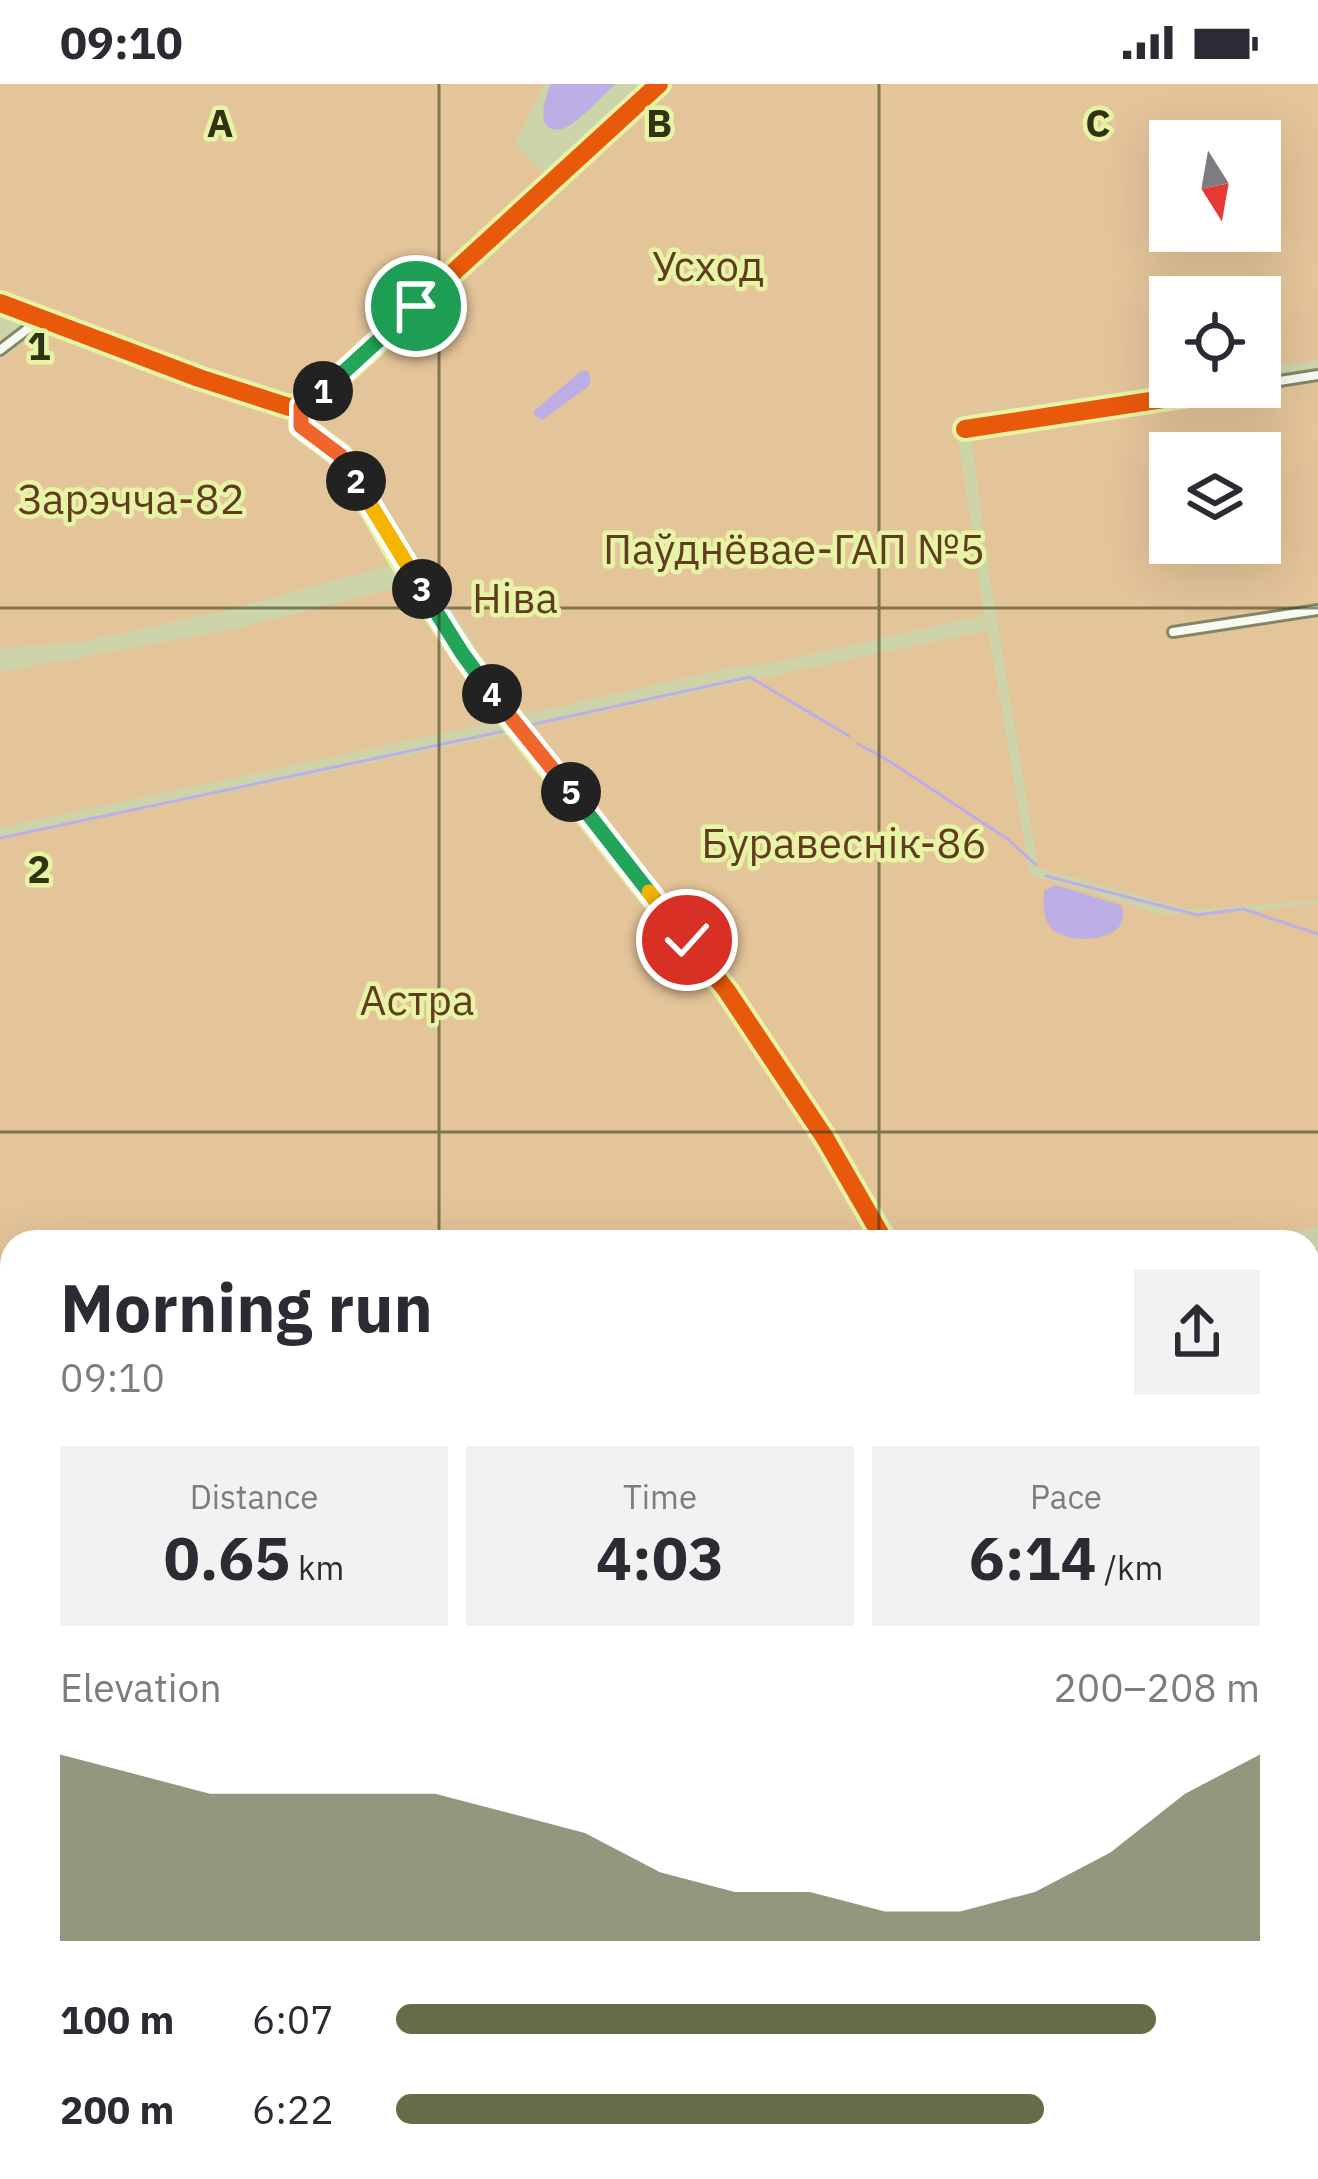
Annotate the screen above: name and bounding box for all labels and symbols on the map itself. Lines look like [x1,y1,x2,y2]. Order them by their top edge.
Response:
text: A [207,97,233,148]
text: B [646,97,672,148]
text: C [1085,97,1111,148]
north arrow [1149,120,1281,252]
park label: Усход [652,238,764,293]
pin [365,255,467,357]
text: 1 [27,320,51,371]
pin: 1 [293,361,353,421]
pin: 2 [326,451,386,511]
park label: Зарэчча-82 [17,471,245,526]
park label: Паўднёвае-ГАП №5 [603,521,985,576]
pin: 3 [392,559,452,619]
park label: Ніва [472,570,558,625]
pin: 4 [462,664,522,724]
pin: 5 [541,762,601,822]
park label: Буравеснік-86 [701,815,987,870]
text: 2 [27,843,51,894]
pin [636,889,738,991]
park label: Астра [360,972,474,1027]

